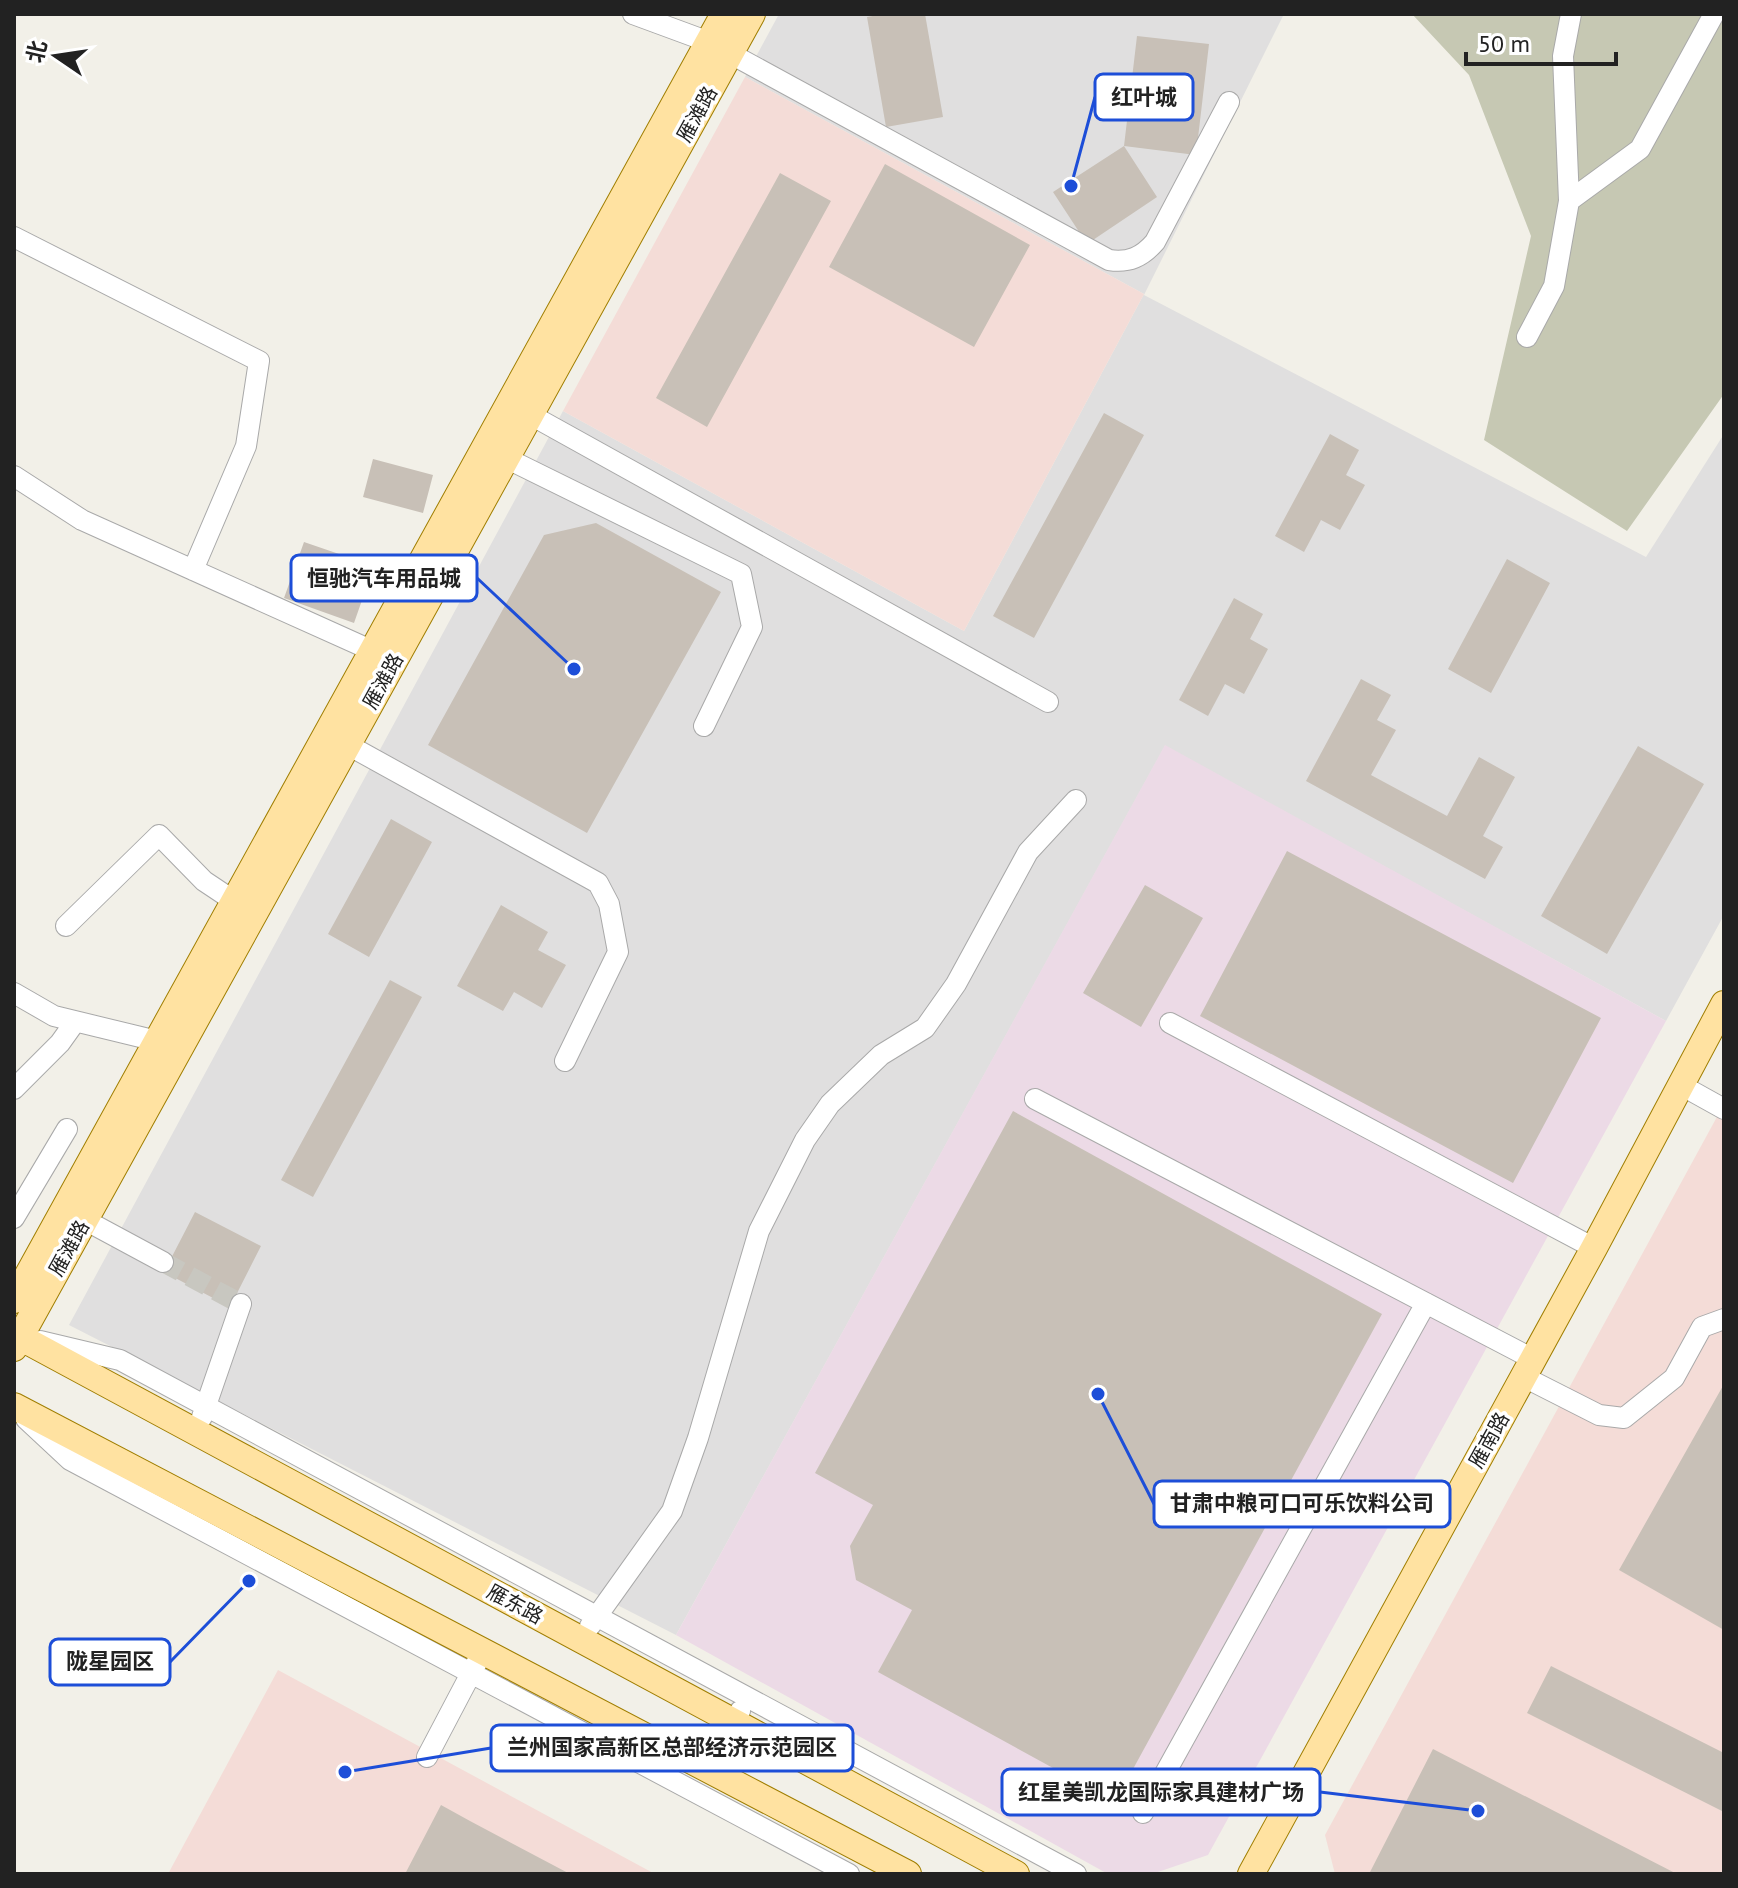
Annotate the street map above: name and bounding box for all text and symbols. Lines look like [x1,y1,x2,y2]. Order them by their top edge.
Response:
north arrow [16,16,96,96]
scale bar [1466,16,1616,66]
text: 50 m [1478,28,1530,59]
text: 北 [20,38,53,65]
callout: 红叶城 [1095,74,1193,120]
street label: 雁滩路 [671,81,723,147]
text: 红叶城 [1111,83,1177,111]
callout: 恒驰汽车用品城 [291,555,477,601]
text: 恒驰汽车用品城 [307,564,461,592]
street label: 雁滩路 [357,648,409,714]
street label: 雁滩路 [43,1215,95,1281]
street label: 雁南路 [1463,1407,1515,1473]
callout: 甘肃中粮可口可乐饮料公司 [1154,1481,1450,1527]
text: 甘肃中粮可口可乐饮料公司 [1170,1489,1434,1517]
street label: 雁东路 [482,1578,548,1630]
callout: 陇星园区 [50,1639,170,1685]
text: 陇星园区 [66,1647,154,1675]
callout: 兰州国家高新区总部经济示范园区 [491,1725,853,1771]
text: 兰州国家高新区总部经济示范园区 [507,1733,837,1761]
callout: 红星美凯龙国际家具建材广场 [1002,1769,1320,1815]
text: 红星美凯龙国际家具建材广场 [1018,1778,1304,1806]

